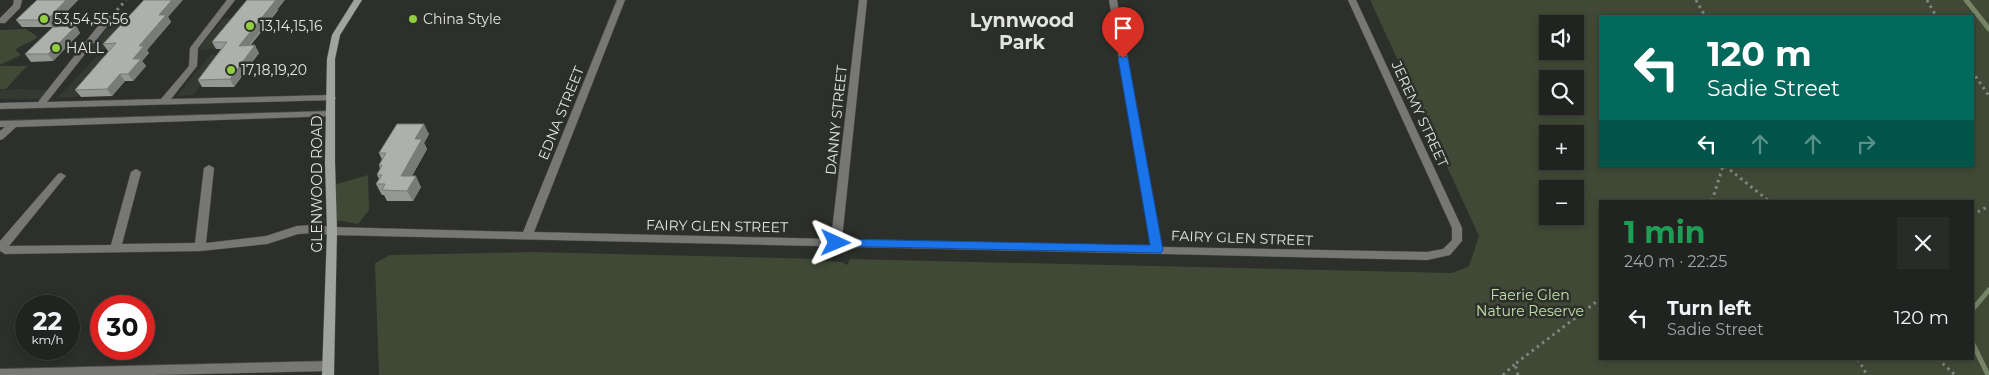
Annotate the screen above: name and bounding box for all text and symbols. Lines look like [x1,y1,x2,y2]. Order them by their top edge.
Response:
pin [1102,7,1144,58]
district label: Lynnwood Park [970,9,1074,54]
place label: 53,54,55,56 [54,10,129,28]
place label: China Style [423,10,501,28]
marker: 53,54,55,56 [38,13,50,25]
marker: China Style [407,13,419,25]
icon: arrive [1109,14,1137,42]
map controls [1539,15,1584,225]
button: sound [1539,15,1584,60]
place label: 13,14,15,16 [260,17,323,35]
marker: 13,14,15,16 [244,20,256,32]
text: 120 m [1707,32,1812,75]
icon: left [1624,35,1689,100]
place label: HALL [66,39,105,57]
marker: HALL [50,42,62,54]
street label: JEREMY STREET [1387,57,1452,170]
place label: 17,18,19,20 [241,61,307,79]
marker: 17,18,19,20 [225,64,237,76]
street label: EDNA STREET [534,64,588,162]
street label: DANNY STREET [821,64,851,176]
button: search [1539,70,1584,115]
text: Sadie Street [1707,75,1840,102]
street label: GLENWOOD ROAD [308,116,326,252]
button: + [1539,125,1584,170]
icon: left [1693,130,1721,158]
icon: ahead [1746,130,1774,158]
icon: ahead [1799,130,1827,158]
icon: right [1852,130,1880,158]
button: − [1539,180,1584,225]
text: 1 min [1624,214,1705,251]
street label: FAIRY GLEN STREET [646,216,788,236]
position arrow [809,216,861,268]
button: close [1897,217,1949,269]
street label: FAIRY GLEN STREET [1171,227,1313,249]
text: 240 m · 22:25 [1624,252,1727,271]
park label: Faerie Glen Nature Reserve [1476,286,1584,320]
speed limit sign: 30 [90,295,155,360]
text: Turn left [1667,297,1752,320]
icon: left [1624,304,1652,332]
text: 22 [33,306,62,336]
text: 120 m [1894,306,1949,329]
text: Sadie Street [1667,320,1764,339]
text: km/h [31,332,64,347]

